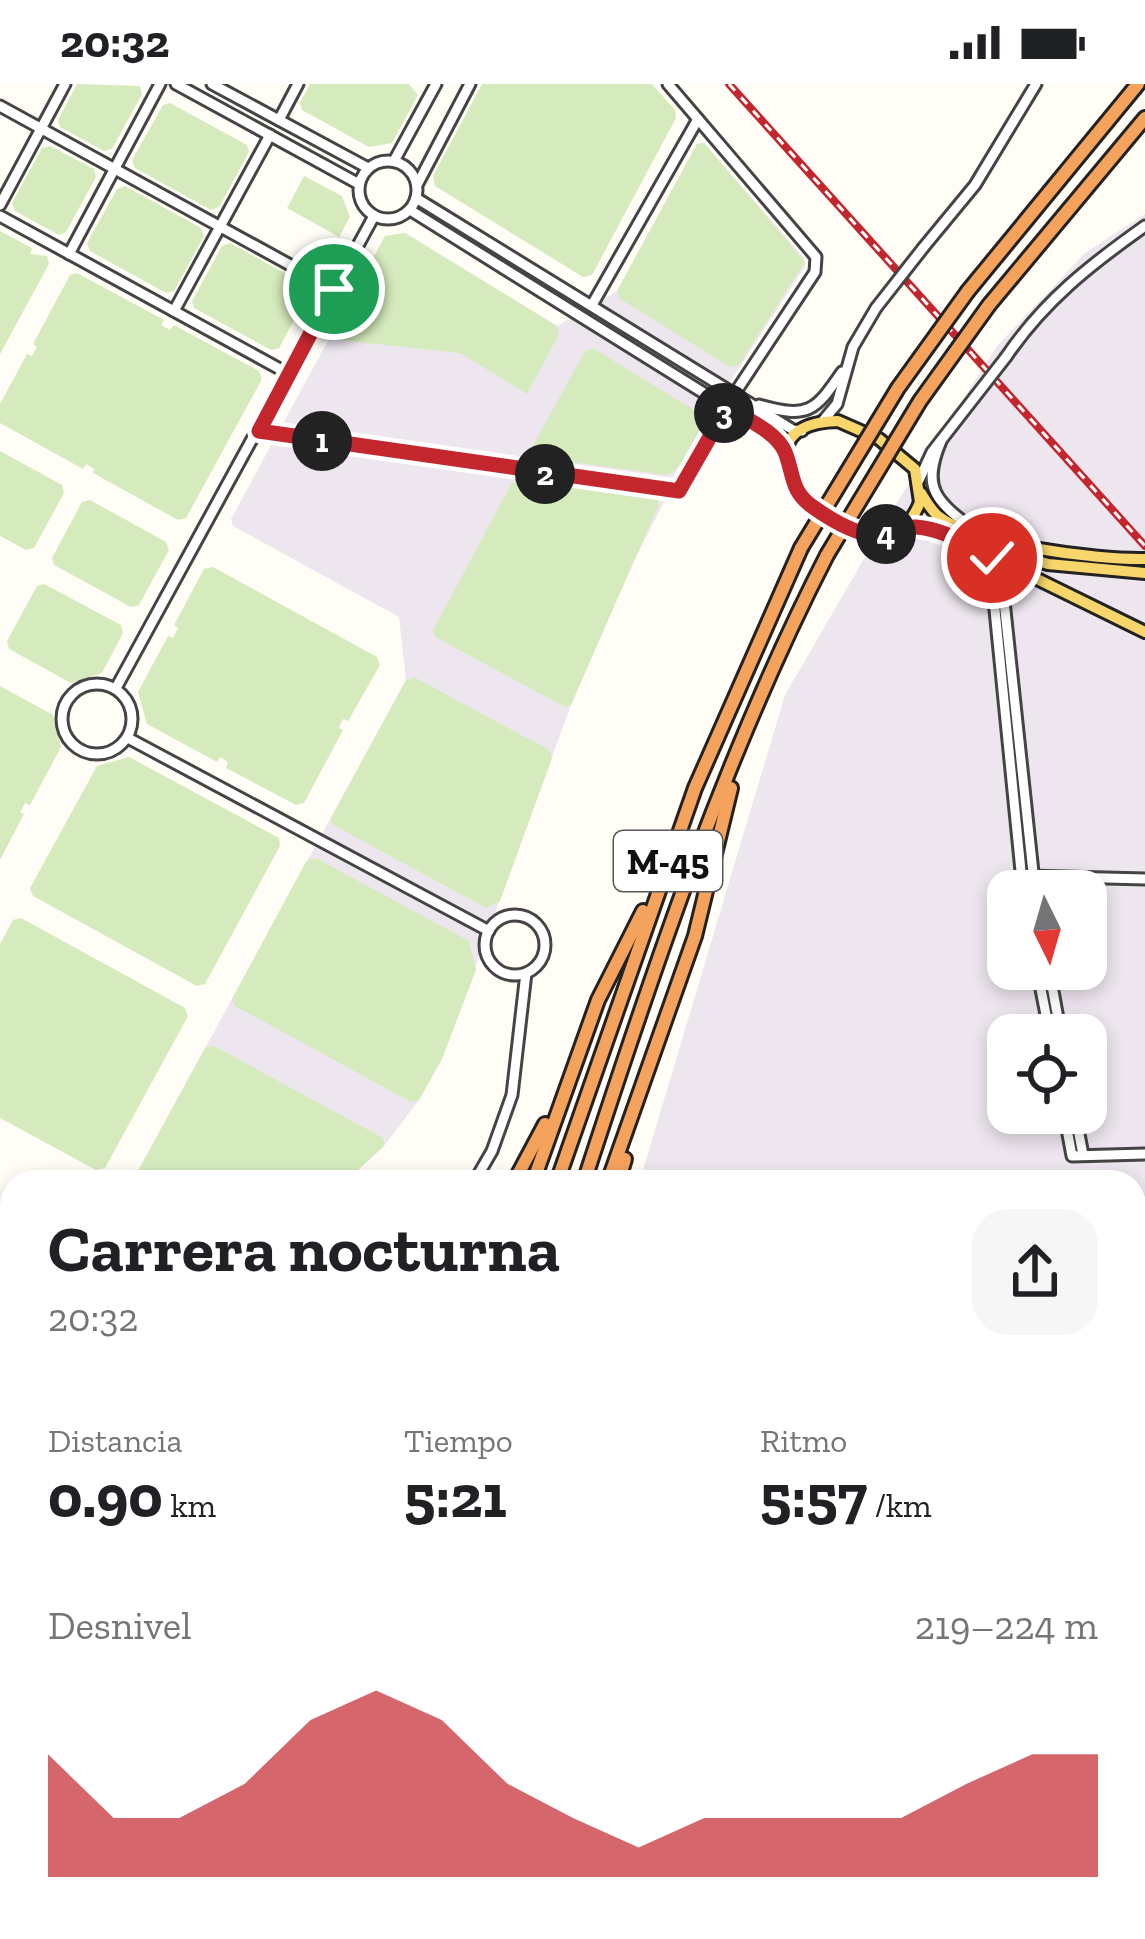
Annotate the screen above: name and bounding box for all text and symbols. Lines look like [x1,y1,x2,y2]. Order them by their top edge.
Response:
text: 20:32 [60,15,169,69]
pin [283,238,385,340]
icon: arrive [301,256,367,322]
pin: 3 [694,383,754,443]
text: 3 [715,393,733,432]
pin: 1 [292,411,352,471]
text: 1 [315,421,329,460]
pin: 2 [515,444,575,504]
text: 2 [536,454,554,493]
pin: 4 [856,504,916,564]
pin [941,507,1043,609]
text: 4 [877,514,895,553]
icon: check [959,525,1025,591]
road number: M-45 [614,831,722,891]
north arrow [987,870,1107,990]
map controls [987,870,1107,1134]
button: locate [987,1014,1107,1134]
text: Carrera nocturna [48,1209,560,1288]
button: share [972,1209,1098,1335]
text: 20:32 [48,1294,138,1341]
text: Distancia [48,1421,182,1460]
text: Tiempo [404,1421,513,1460]
text: Ritmo [760,1421,847,1460]
text: 0.90 [48,1460,163,1532]
text: 5:21 [404,1460,507,1532]
text: 5:57 [760,1460,867,1532]
text: km [163,1486,216,1525]
text: /km [867,1486,932,1525]
text: Desnivel [48,1602,192,1649]
text: 219–224 m [915,1602,1098,1649]

